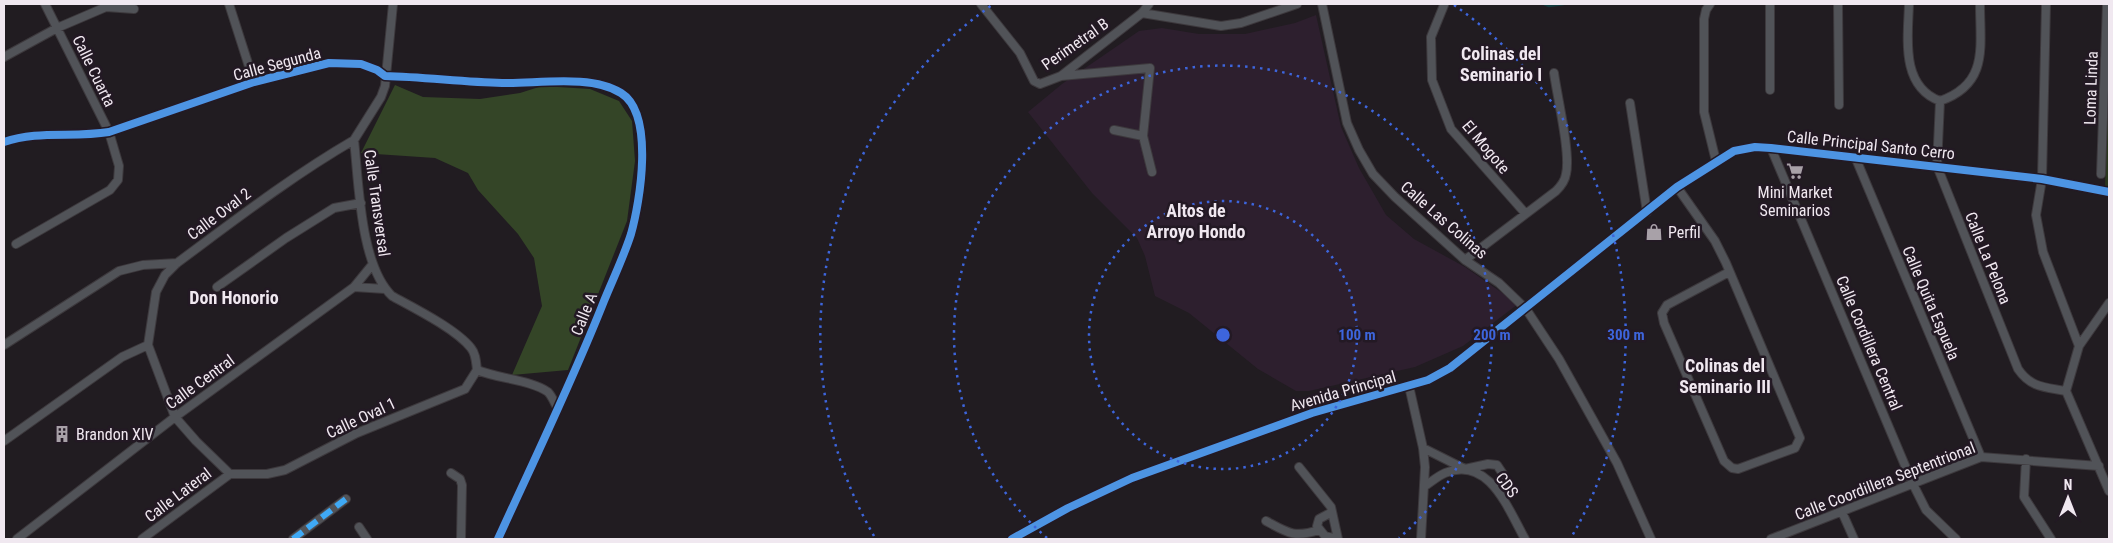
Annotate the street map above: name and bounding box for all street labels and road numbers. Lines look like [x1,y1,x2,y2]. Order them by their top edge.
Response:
street label: Perimetral B [1038,14,1112,74]
street label: Calle Cuarta [68,32,120,110]
street label: Calle Segunda [231,43,323,85]
street label: Loma Linda [2080,51,2102,125]
street label: El Mogote [1458,117,1514,177]
street label: Calle Principal Santo Cerro [1786,127,1956,163]
street label: Calle Transversal [360,148,394,258]
street label: Calle Las Colinas [1397,177,1491,263]
street label: Calle Oval 2 [184,184,255,244]
street label: Calle La Pelona [1961,209,2015,307]
street label: Calle Quita Espuela [1898,243,1964,363]
street label: Calle Cordillera Central [1832,273,1906,413]
street label: Calle A [567,290,601,338]
street label: Calle Central [162,351,238,413]
street label: Avenida Principal [1288,367,1398,415]
street label: Calle Oval 1 [323,394,399,442]
street label: Calle Coordillera Septentrional [1792,438,1978,524]
street label: Calle Lateral [141,464,215,526]
street label: CDS [1491,469,1523,501]

